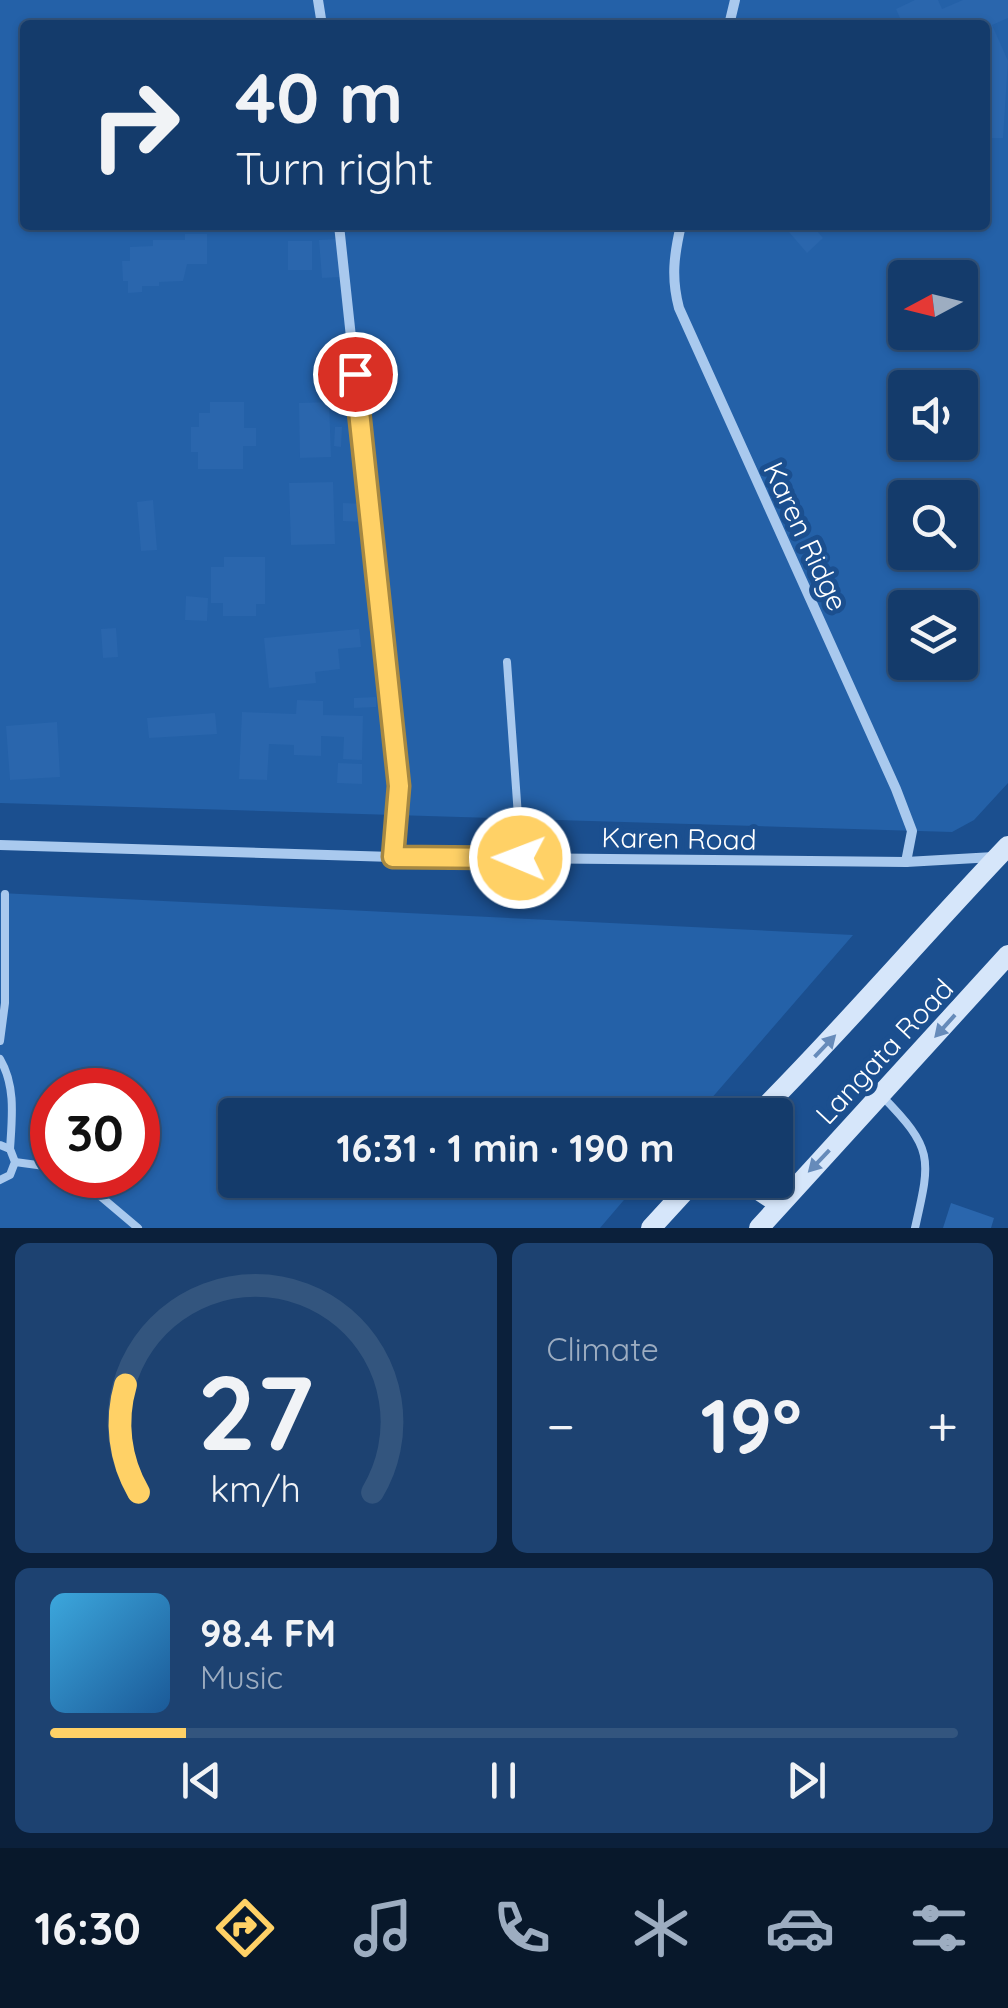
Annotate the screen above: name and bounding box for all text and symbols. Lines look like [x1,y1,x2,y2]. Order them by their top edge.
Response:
text: 40 m [235,53,403,141]
icon: right [70,60,200,190]
text: Turn right [235,140,434,196]
north arrow [888,260,978,350]
map controls [888,260,978,680]
pin [313,332,398,417]
icon: arrive [328,347,383,402]
button: sound [888,370,978,460]
street label: Karen Ridge [756,456,856,616]
button: search [888,480,978,570]
button: layers [888,590,978,680]
position arrow [468,806,572,910]
street label: Karen Road [601,819,757,857]
street label: Langata Road [808,971,960,1131]
one-way arrow [935,1013,957,1038]
one-way arrow [813,1034,837,1058]
speed limit sign: 30 [30,1068,160,1198]
text: 16:31 · 1 min · 190 m [336,1124,675,1172]
one-way arrow [808,1148,831,1172]
text: Climate [547,1329,659,1369]
text: 27 [198,1346,314,1476]
text: 19° [700,1378,802,1472]
text: − [547,1391,575,1460]
text: + [927,1391,958,1460]
text: km/h [210,1466,301,1511]
text: 98.4 FM [200,1609,336,1657]
text: Music [200,1657,283,1697]
icon: previous [174,1753,229,1808]
icon: pause [476,1753,531,1808]
icon: next [779,1753,834,1808]
icon: directions [210,1893,280,1963]
icon: music [348,1893,418,1963]
icon: phone [487,1893,557,1963]
icon: climate [626,1893,696,1963]
icon: car [765,1893,835,1963]
icon: filters [904,1893,974,1963]
text: 16:30 [34,1900,141,1956]

